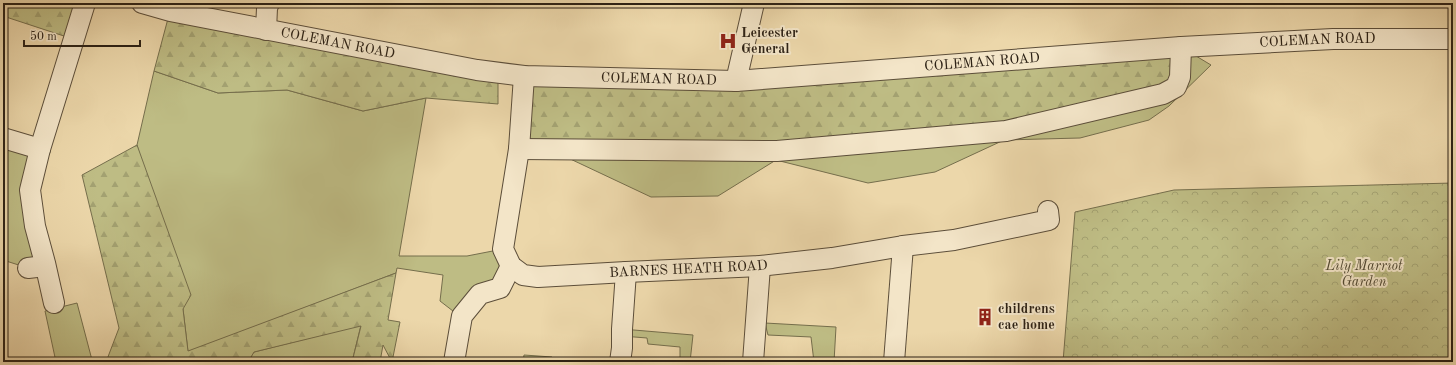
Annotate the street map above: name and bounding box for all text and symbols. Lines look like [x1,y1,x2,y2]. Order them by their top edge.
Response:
scale bar [24,22,140,48]
street label: COLEMAN ROAD [280,25,396,61]
place label: Leicester General [741,26,798,56]
text: 50 m [30,30,57,43]
hospital icon: Leicester General [718,31,738,51]
street label: COLEMAN ROAD [1259,32,1375,50]
street label: COLEMAN ROAD [924,51,1041,74]
street label: COLEMAN ROAD [601,71,717,88]
street label: BARNES HEATH ROAD [609,258,769,280]
park label: Lily Marriot Garden [1324,259,1403,289]
place label: childrens cae home [998,302,1055,332]
building icon: childrens cae home [975,307,995,327]

